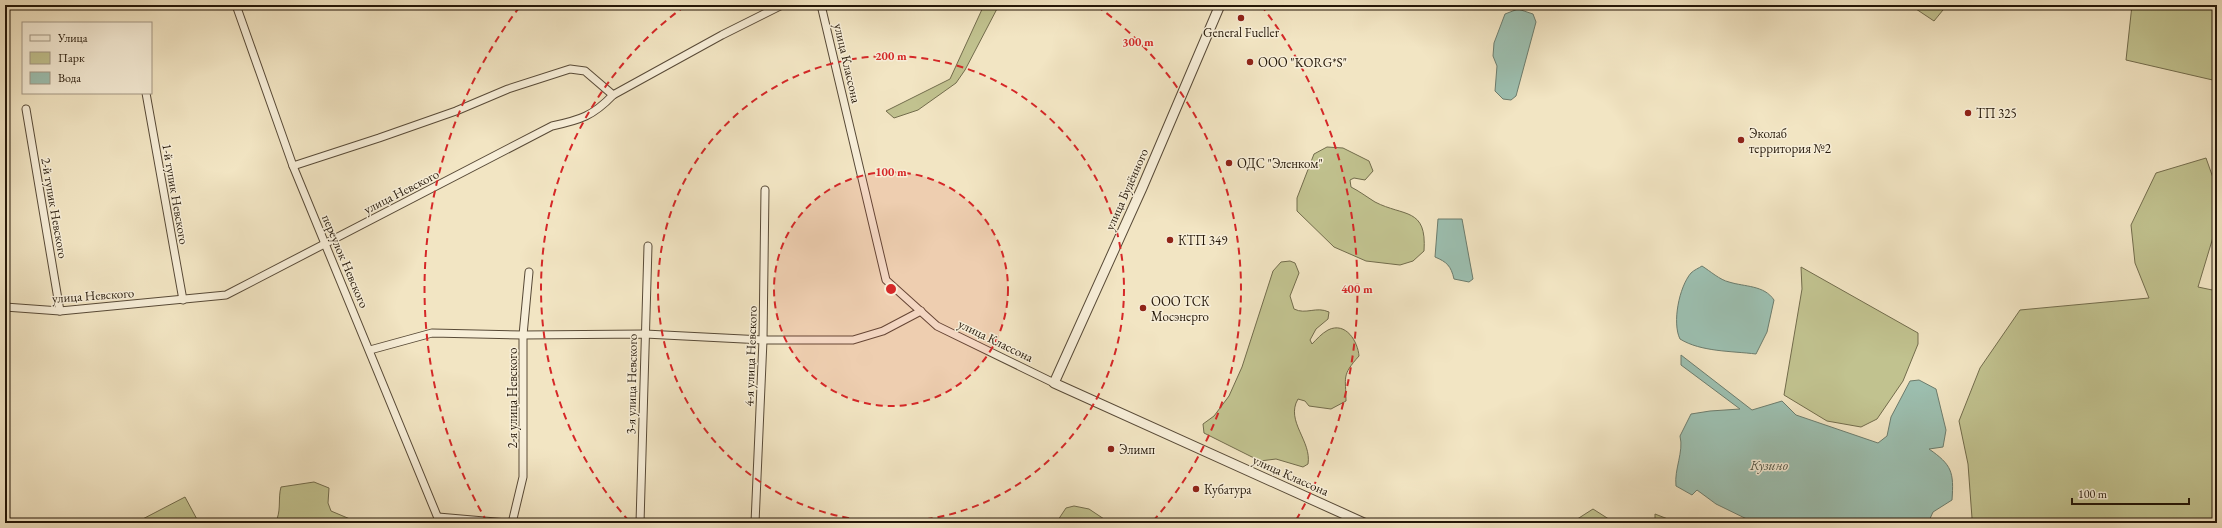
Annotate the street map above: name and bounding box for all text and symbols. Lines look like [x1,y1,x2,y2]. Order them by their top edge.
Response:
marker: General Fueller [1236,13,1246,23]
legend [22,22,152,94]
street label: улица Классона [830,22,865,105]
place label: General Fueller [1203,24,1280,41]
text: Улица [57,30,88,46]
text: 300 m [1122,34,1154,50]
text: 200 m [875,48,907,64]
text: Парк [58,50,85,66]
place label: ООО "KORG*S" [1258,54,1347,71]
marker: ООО "KORG*S" [1245,57,1255,67]
text: Вода [58,70,81,86]
place label: ТП 325 [1976,105,2017,122]
marker: ТП 325 [1963,108,1973,118]
place label: Эколаб территория №2 [1749,125,1832,157]
marker: Эколаб территория №2 [1736,135,1746,145]
street label: 1-й тупик Невского [158,142,193,246]
street label: улица Будённого [1101,146,1152,233]
place label: ОДС "Эленком" [1237,155,1323,172]
street label: 2-й тупик Невского [37,156,72,260]
marker: ОДС "Эленком" [1224,158,1234,168]
text: 100 m [875,164,907,180]
street label: улица Невского [361,165,442,218]
street label: переулок Невского [318,212,373,311]
place label: КТП 349 [1178,232,1228,249]
marker: КТП 349 [1165,235,1175,245]
text: 400 m [1341,281,1373,297]
centre of rings [884,282,898,296]
street label: улица Невского [51,284,135,307]
place label: ООО ТСК Мосэнерго [1151,293,1210,325]
marker: ООО ТСК Мосэнерго [1138,303,1148,313]
street label: 4-я улица Невского [740,305,761,407]
street label: улица Классона [955,315,1037,366]
street label: 3-я улица Невского [622,333,641,435]
street label: 2-я улица Невского [504,348,521,448]
place label: Элимп [1119,441,1155,458]
marker: Элимп [1106,444,1116,454]
street label: улица Классона [1250,451,1332,500]
water label: Кузино [1749,456,1789,474]
scale bar [2072,480,2189,506]
place label: Кубатура [1204,481,1252,498]
marker: Кубатура [1191,484,1201,494]
text: 100 m [2078,486,2108,502]

